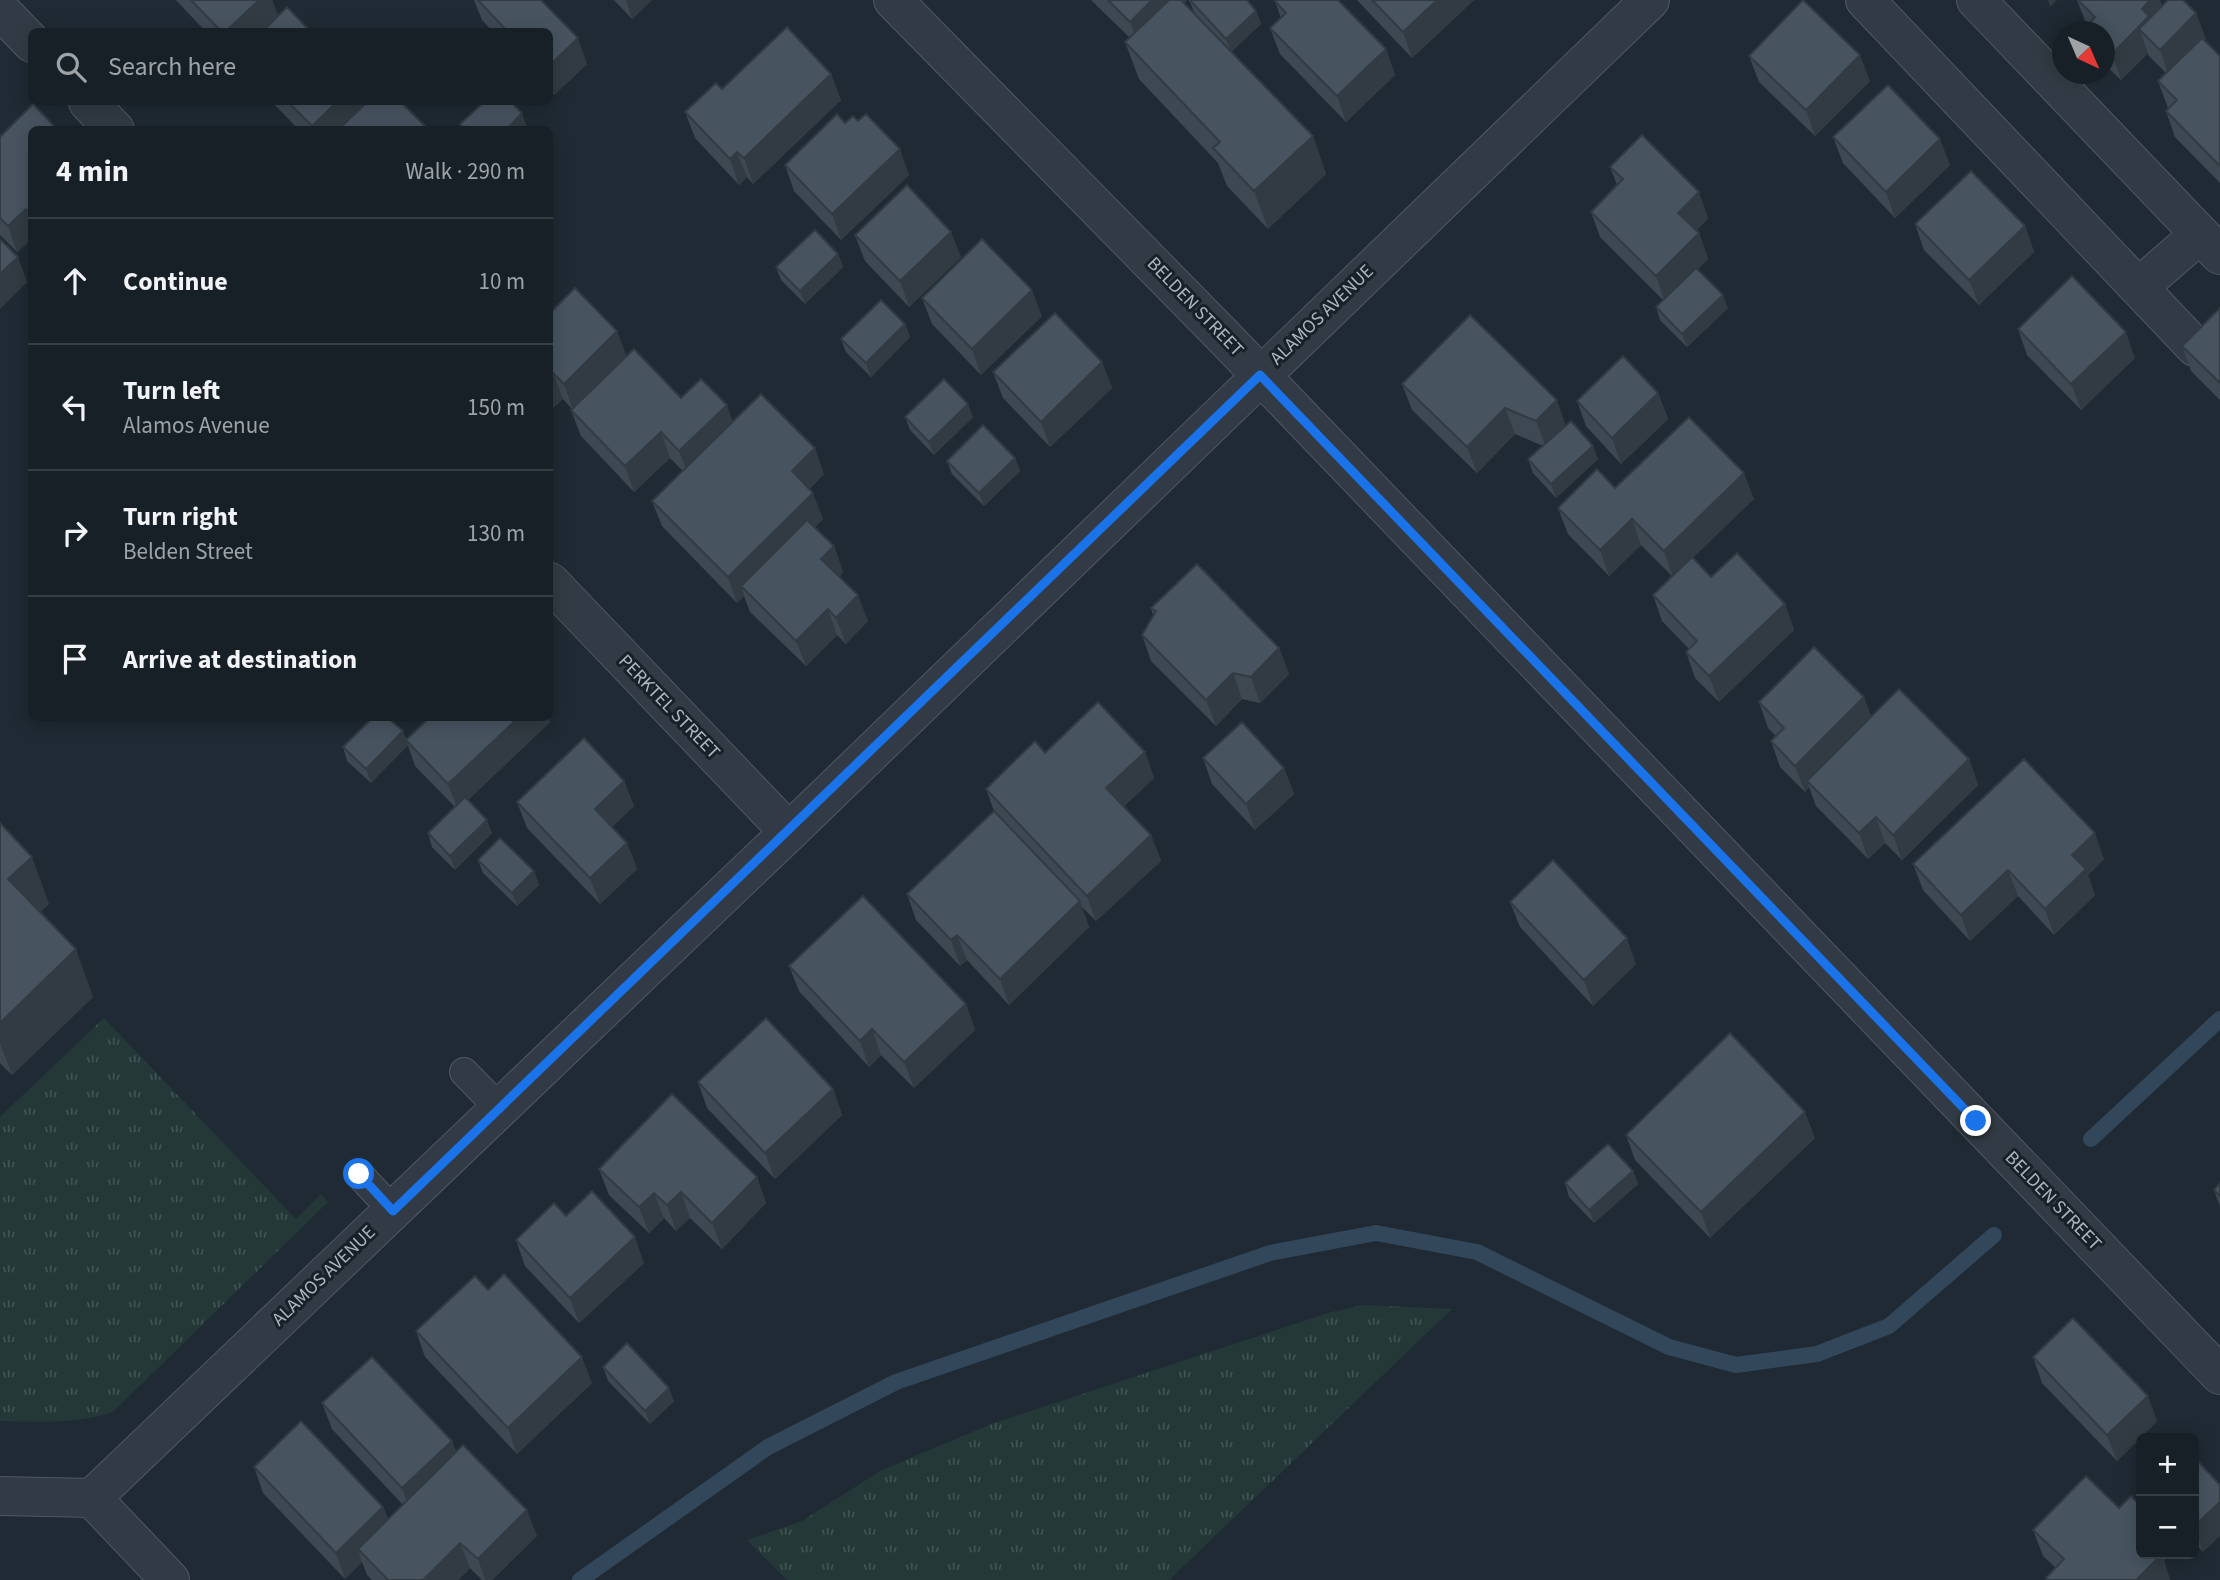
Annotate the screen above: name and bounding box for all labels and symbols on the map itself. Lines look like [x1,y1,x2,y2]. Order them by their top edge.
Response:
north arrow [2052,21,2115,84]
street label: BELDEN STREET [1140,251,1250,363]
street label: ALAMOS AVENUE [1264,258,1380,372]
street label: PERKTEL STREET [612,649,726,765]
route end [1960,1105,1991,1136]
street label: BELDEN STREET [1998,1145,2108,1257]
route start [343,1158,374,1189]
street label: ALAMOS AVENUE [266,1219,382,1333]

